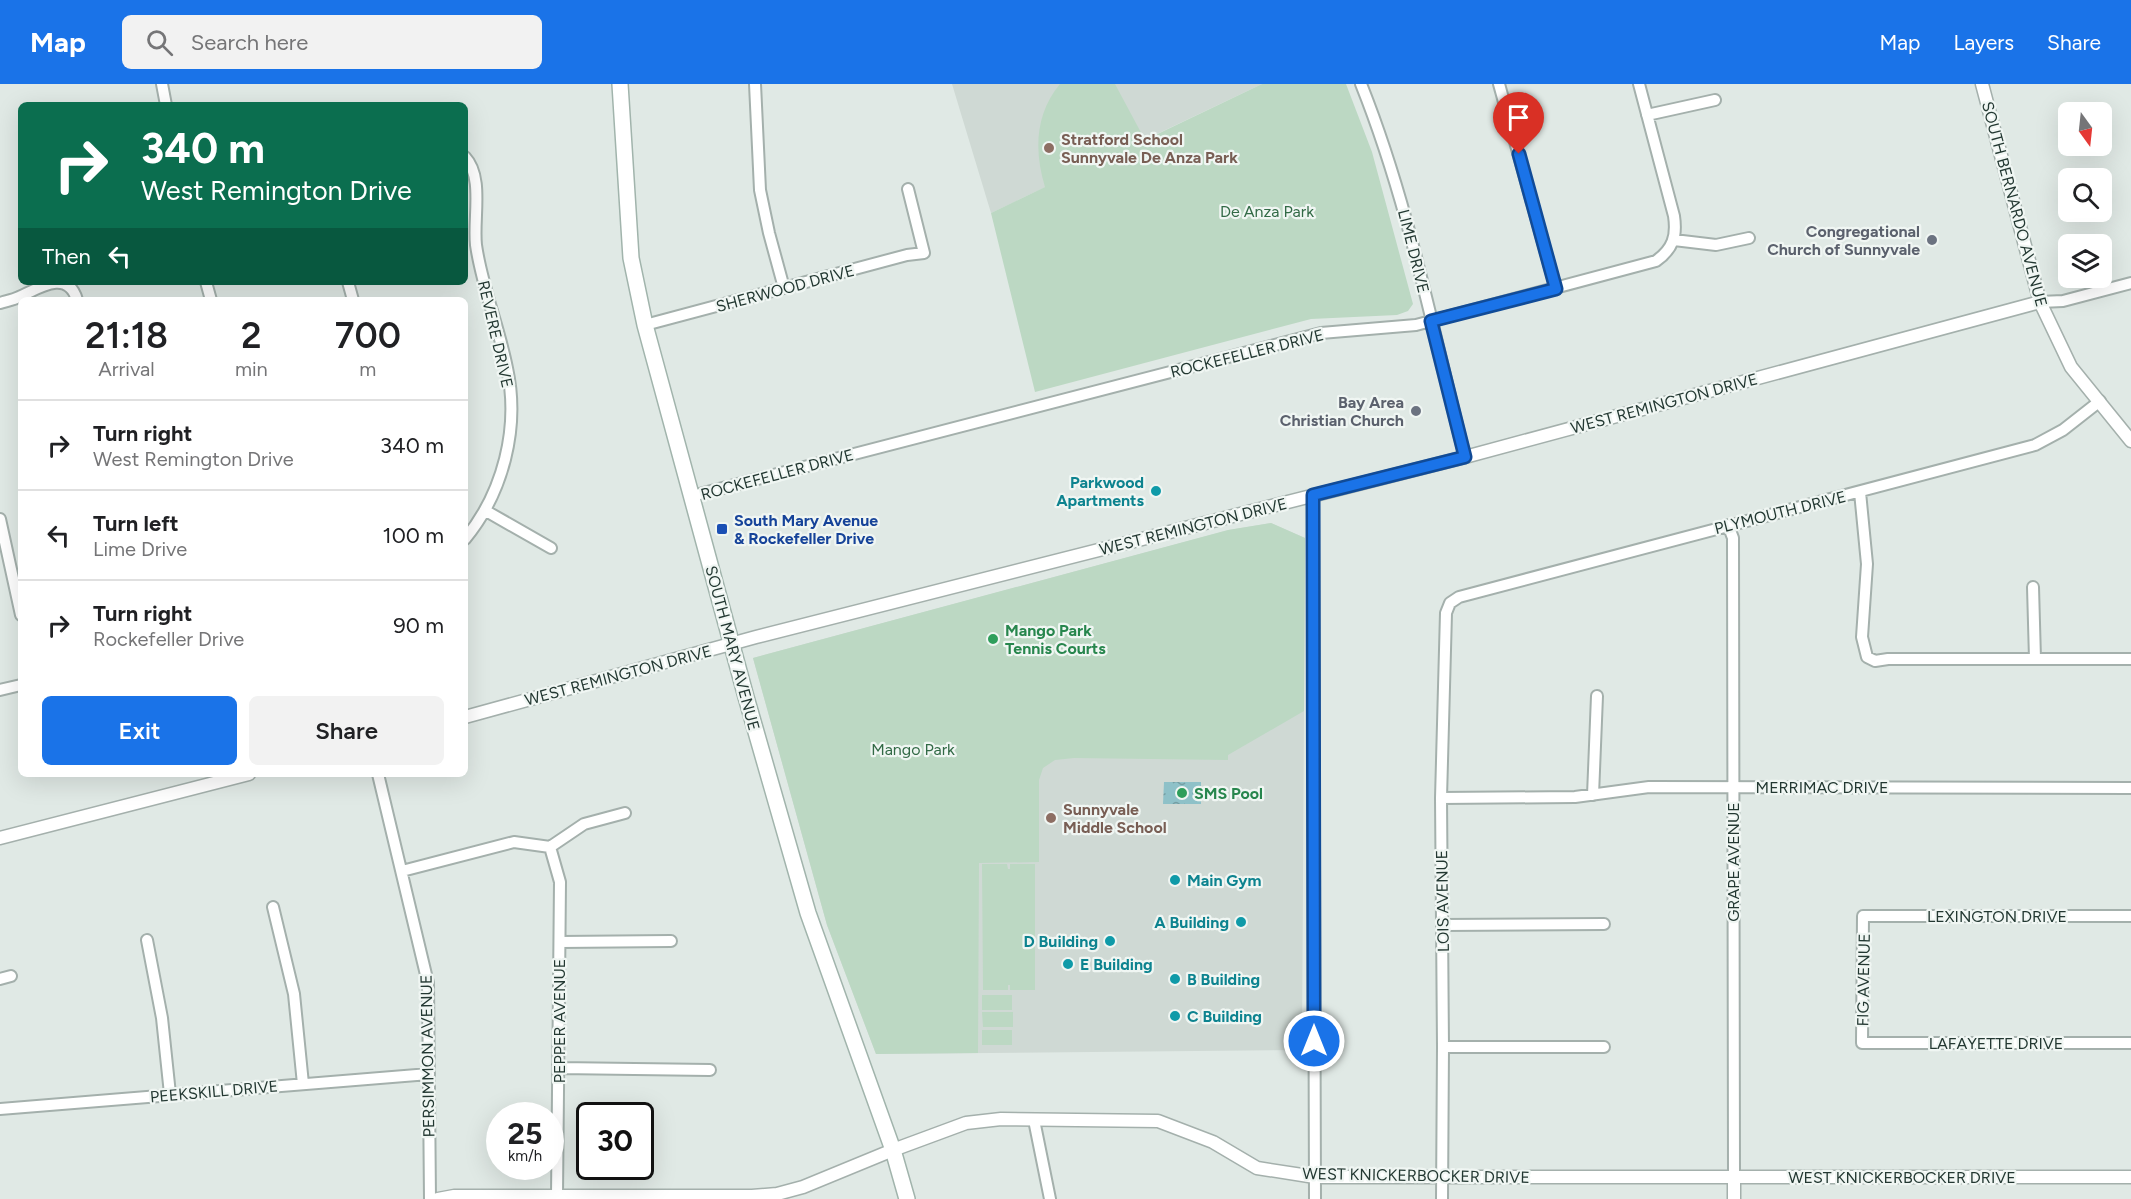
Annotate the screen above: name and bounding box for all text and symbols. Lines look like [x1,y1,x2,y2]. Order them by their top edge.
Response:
search box [122,15,542,69]
text: Map [30,25,86,59]
icon: search [143,26,176,59]
text: Search here [191,29,308,56]
text: Map [1880,30,1920,55]
text: Layers [1953,30,2014,55]
text: Share [2047,30,2101,55]
pin [1493,92,1544,154]
street label: SOUTH BERNARDO AVENUE [1978,99,2051,309]
icon: arrive [1502,101,1535,134]
north arrow [2058,102,2112,156]
map controls [2058,102,2112,288]
text: 340 m [141,123,265,174]
icon: right [42,126,120,204]
place label: Stratford School Sunnyvale De Anza Park [1061,130,1238,167]
marker: Stratford School Sunnyvale De Anza Park [1042,141,1056,155]
button: search [2058,168,2112,222]
text: West Remington Drive [141,174,412,207]
park label: De Anza Park [1220,202,1314,221]
street label: LIME DRIVE [1394,207,1433,295]
place label: Congregational Church of Sunnyvale [1767,222,1920,259]
marker: Congregational Church of Sunnyvale [1925,233,1939,247]
button: layers [2058,234,2112,288]
icon: left [103,240,136,273]
text: Then [42,243,91,270]
street label: SHERWOOD DRIVE [714,261,856,316]
street label: REVERE DRIVE [474,279,517,390]
text: 21:18 [85,314,168,357]
text: 2 [241,314,262,357]
text: 700 [335,314,401,357]
street label: ROCKEFELLER DRIVE [1168,325,1326,382]
text: Arrival [98,357,155,381]
text: min [235,357,268,381]
text: m [359,357,376,381]
street label: WEST REMINGTON DRIVE [1569,369,1760,438]
place label: Bay Area Christian Church [1280,393,1404,430]
marker: Bay Area Christian Church [1409,404,1423,418]
text: Turn right [93,420,192,447]
icon: right [42,429,75,462]
text: 340 m [380,432,444,459]
street label: ROCKEFELLER DRIVE [699,445,856,504]
text: West Remington Drive [93,447,294,471]
place label: Parkwood Apartments [1056,473,1145,510]
marker: Parkwood Apartments [1149,484,1163,498]
street label: PLYMOUTH DRIVE [1712,487,1848,538]
street label: WEST REMINGTON DRIVE [1097,494,1289,559]
text: Turn left [93,510,179,537]
place label: South Mary Avenue & Rockefeller Drive [734,511,878,548]
icon: left [42,519,75,552]
text: 100 m [383,522,444,549]
marker: South Mary Avenue & Rockefeller Drive [715,522,729,536]
text: Lime Drive [93,537,187,561]
street label: SOUTH MARY AVENUE [701,564,764,733]
text: Turn right [93,600,192,627]
icon: right [42,609,75,642]
text: 90 m [393,612,444,639]
place label: Mango Park Tennis Courts [1005,621,1106,658]
text: Rockefeller Drive [93,627,244,651]
marker: Mango Park Tennis Courts [986,632,1000,646]
street label: WEST REMINGTON DRIVE [523,641,714,710]
button: Exit [42,696,237,765]
button: Share [249,696,444,765]
park label: Mango Park [871,740,955,759]
street label: MERRIMAC DRIVE [1756,778,1888,797]
place label: SMS Pool [1194,784,1263,803]
marker: SMS Pool [1175,786,1189,800]
place label: Sunnyvale Middle School [1063,800,1167,837]
street label: GRAPE AVENUE [1724,802,1743,922]
marker: Sunnyvale Middle School [1044,811,1058,825]
street label: LOIS AVENUE [1432,850,1453,952]
place label: Main Gym [1187,871,1261,890]
marker: Main Gym [1168,873,1182,887]
street label: LEXINGTON DRIVE [1927,907,2067,926]
place label: A Building [1154,913,1229,932]
marker: A Building [1234,915,1248,929]
place label: D Building [1024,932,1098,951]
street label: FIG AVENUE [1853,933,1874,1027]
marker: D Building [1103,934,1117,948]
place label: E Building [1080,955,1153,974]
marker: E Building [1061,957,1075,971]
street label: PEPPER AVENUE [550,959,569,1083]
place label: B Building [1187,970,1260,989]
marker: B Building [1168,972,1182,986]
street label: PERSIMMON AVENUE [417,975,438,1137]
place label: C Building [1187,1007,1262,1026]
marker: C Building [1168,1009,1182,1023]
position arrow [1282,1009,1346,1073]
street label: LAFAYETTE DRIVE [1929,1034,2063,1053]
street label: PEEKSKILL DRIVE [149,1076,279,1107]
speed limit sign: 30 [576,1102,654,1180]
text: 25 [508,1115,542,1152]
text: km/h [508,1147,542,1165]
street label: WEST KNICKERBOCKER DRIVE [1302,1164,1530,1187]
street label: WEST KNICKERBOCKER DRIVE [1788,1168,2016,1187]

